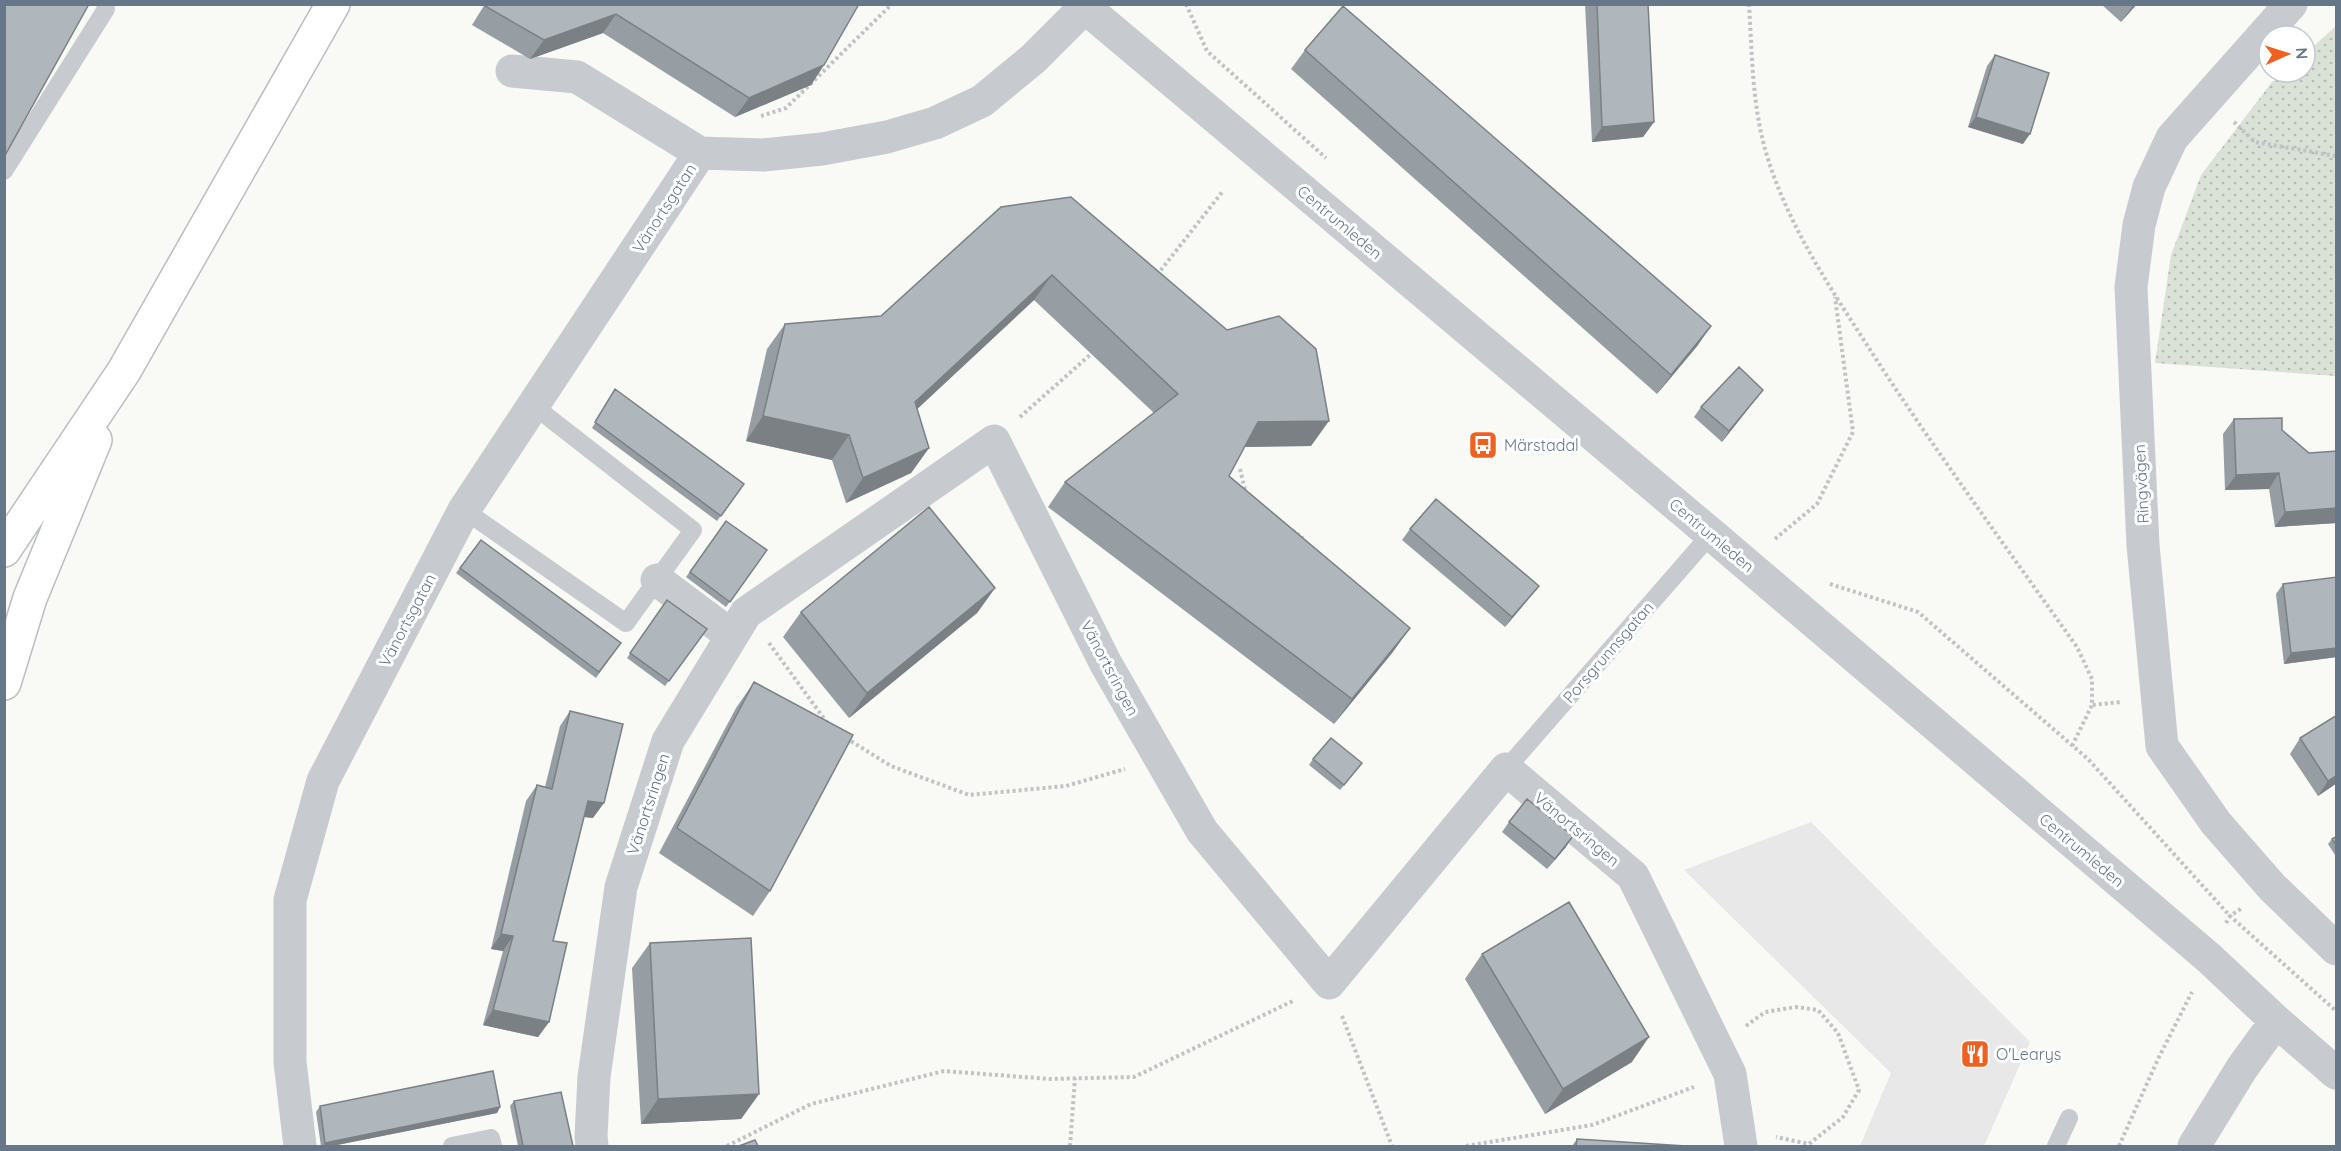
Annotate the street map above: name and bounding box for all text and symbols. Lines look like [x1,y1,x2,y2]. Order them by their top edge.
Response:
north arrow [2257,24,2317,84]
text: N [2292,47,2312,60]
street label: Vänortsgatan [628,160,700,256]
street label: Centrumleden [1294,181,1386,263]
bus stop icon: Märstadal [1467,429,1499,461]
place label: Märstadal [1504,435,1579,455]
street label: Ringvägen [2129,444,2153,524]
street label: Centrumleden [1666,494,1758,576]
street label: Vänortsgatan [374,570,440,670]
street label: Porsgrunnsgatan [1558,597,1658,707]
street label: Vänortsringen [1076,617,1144,719]
street label: Vänortsringen [622,751,674,857]
street label: Vänortsringen [1530,788,1624,870]
street label: Centrumleden [2036,809,2128,891]
restaurant icon: O'Learys [1959,1038,1991,1070]
place label: O'Learys [1996,1044,2061,1064]

